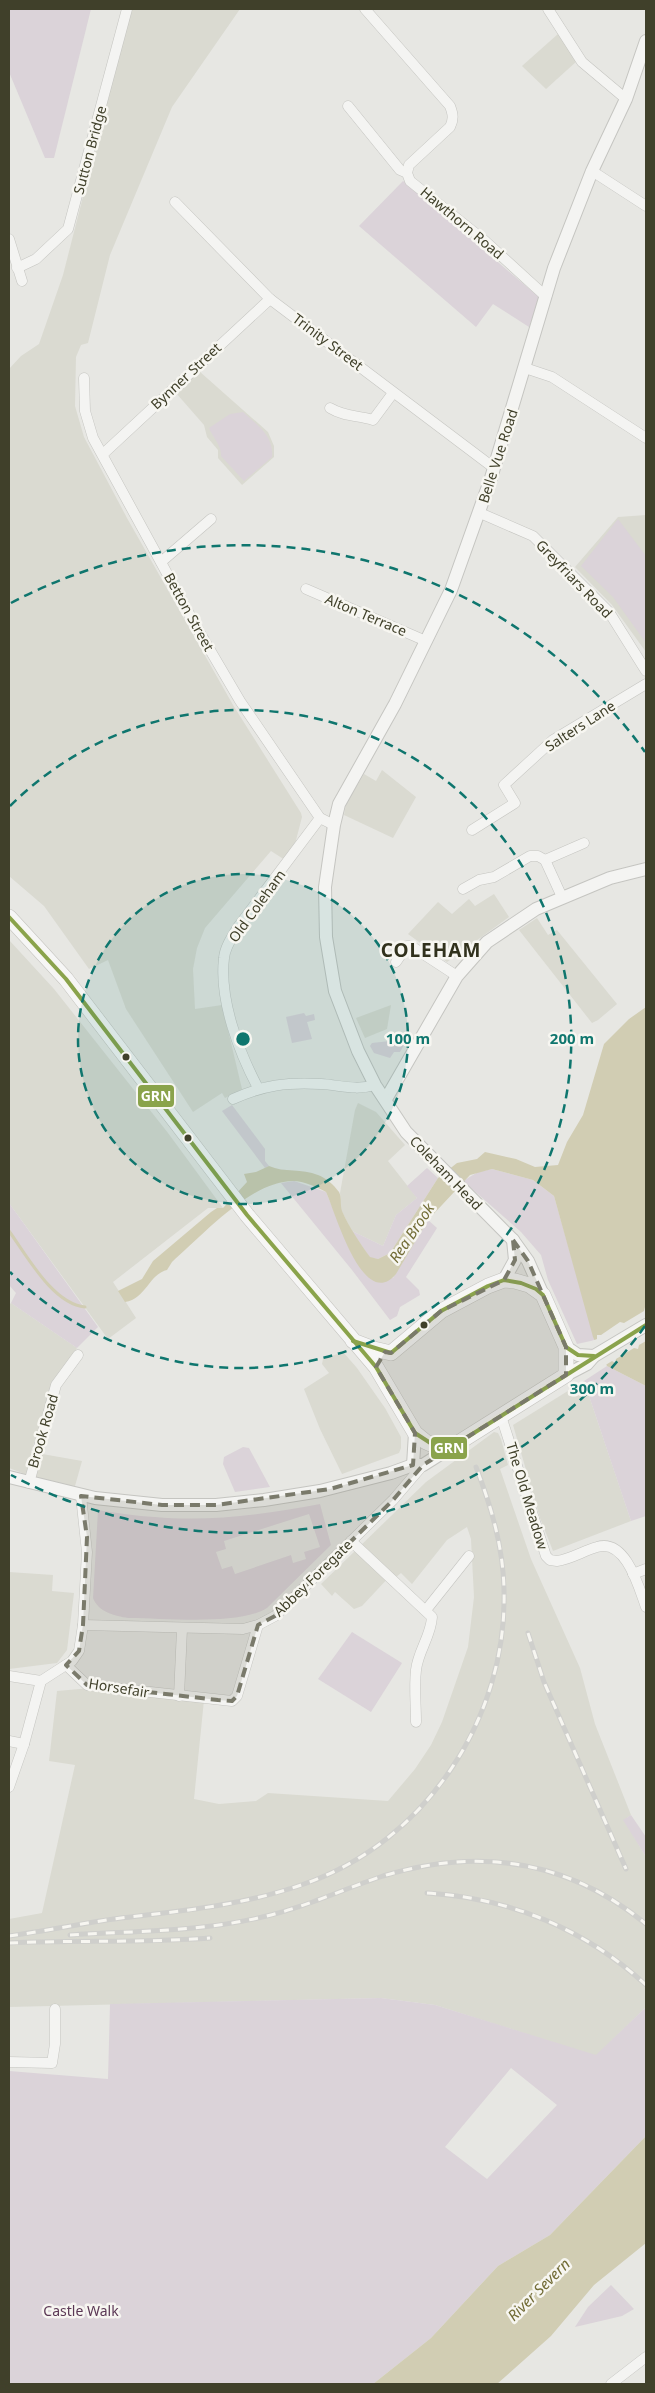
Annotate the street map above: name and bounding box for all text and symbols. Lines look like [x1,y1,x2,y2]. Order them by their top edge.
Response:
street label: Sutton Bridge [69,103,110,196]
street label: Hawthorn Road [417,182,508,263]
street label: Trinity Street [289,309,367,374]
street label: Bynner Street [146,338,225,413]
street label: Belle Vue Road [473,406,522,505]
street label: Greyfriars Road [532,535,617,622]
street label: Betton Street [160,569,219,654]
street label: Alton Terrace [323,589,410,640]
street label: Salters Lane [541,696,619,755]
street label: Old Coleham [224,866,289,946]
district label: COLEHAM [381,937,481,963]
text: 100 m [386,1028,430,1048]
text: 200 m [550,1028,594,1048]
centre of rings [234,1030,252,1048]
unlabelled marker [121,1052,131,1062]
line badge: GRN [137,1084,175,1108]
text: GRN [141,1086,171,1105]
street label: Coleham Head [406,1131,487,1214]
unlabelled marker [183,1133,193,1143]
water label: Rea Brook [384,1198,439,1266]
unlabelled marker [419,1320,429,1330]
text: 300 m [570,1378,614,1398]
street label: Brook Road [23,1392,62,1470]
line badge: GRN [430,1436,468,1460]
text: GRN [434,1438,464,1457]
street label: The Old Meadow [502,1440,553,1552]
street label: Abbey Foregate [269,1535,356,1620]
street label: Horsefair [87,1673,151,1702]
water label: River Severn [503,2254,574,2325]
park label: Castle Walk [43,2301,119,2320]

